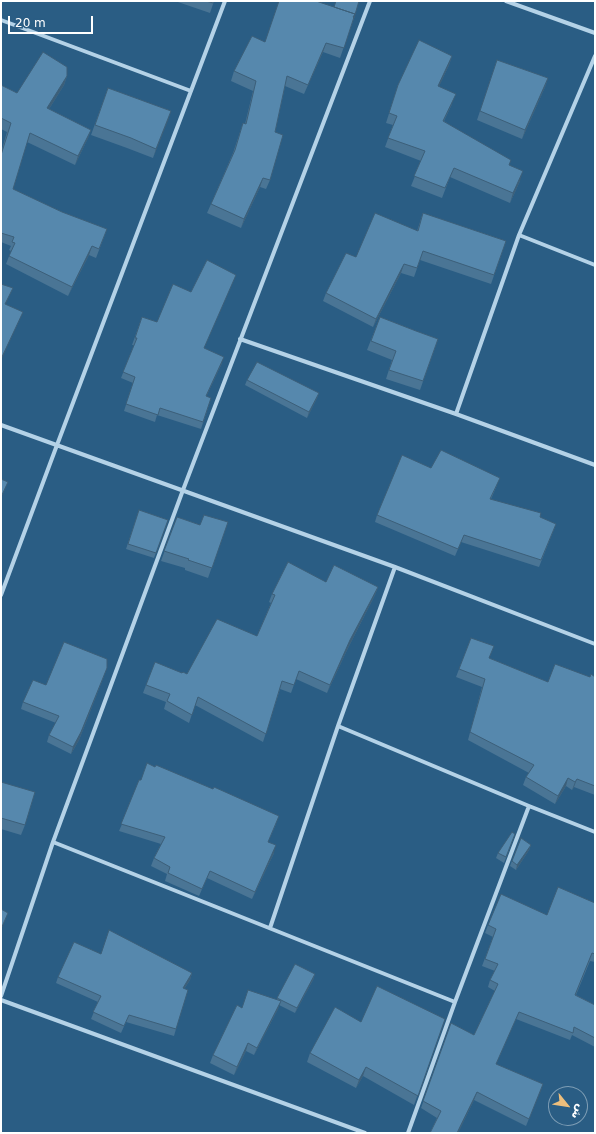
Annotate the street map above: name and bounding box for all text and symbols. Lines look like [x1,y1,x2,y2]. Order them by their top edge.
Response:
scale bar [10,8,95,34]
text: 20 m [15,16,46,30]
north arrow [548,1086,588,1126]
text: ش [569,1102,587,1122]

